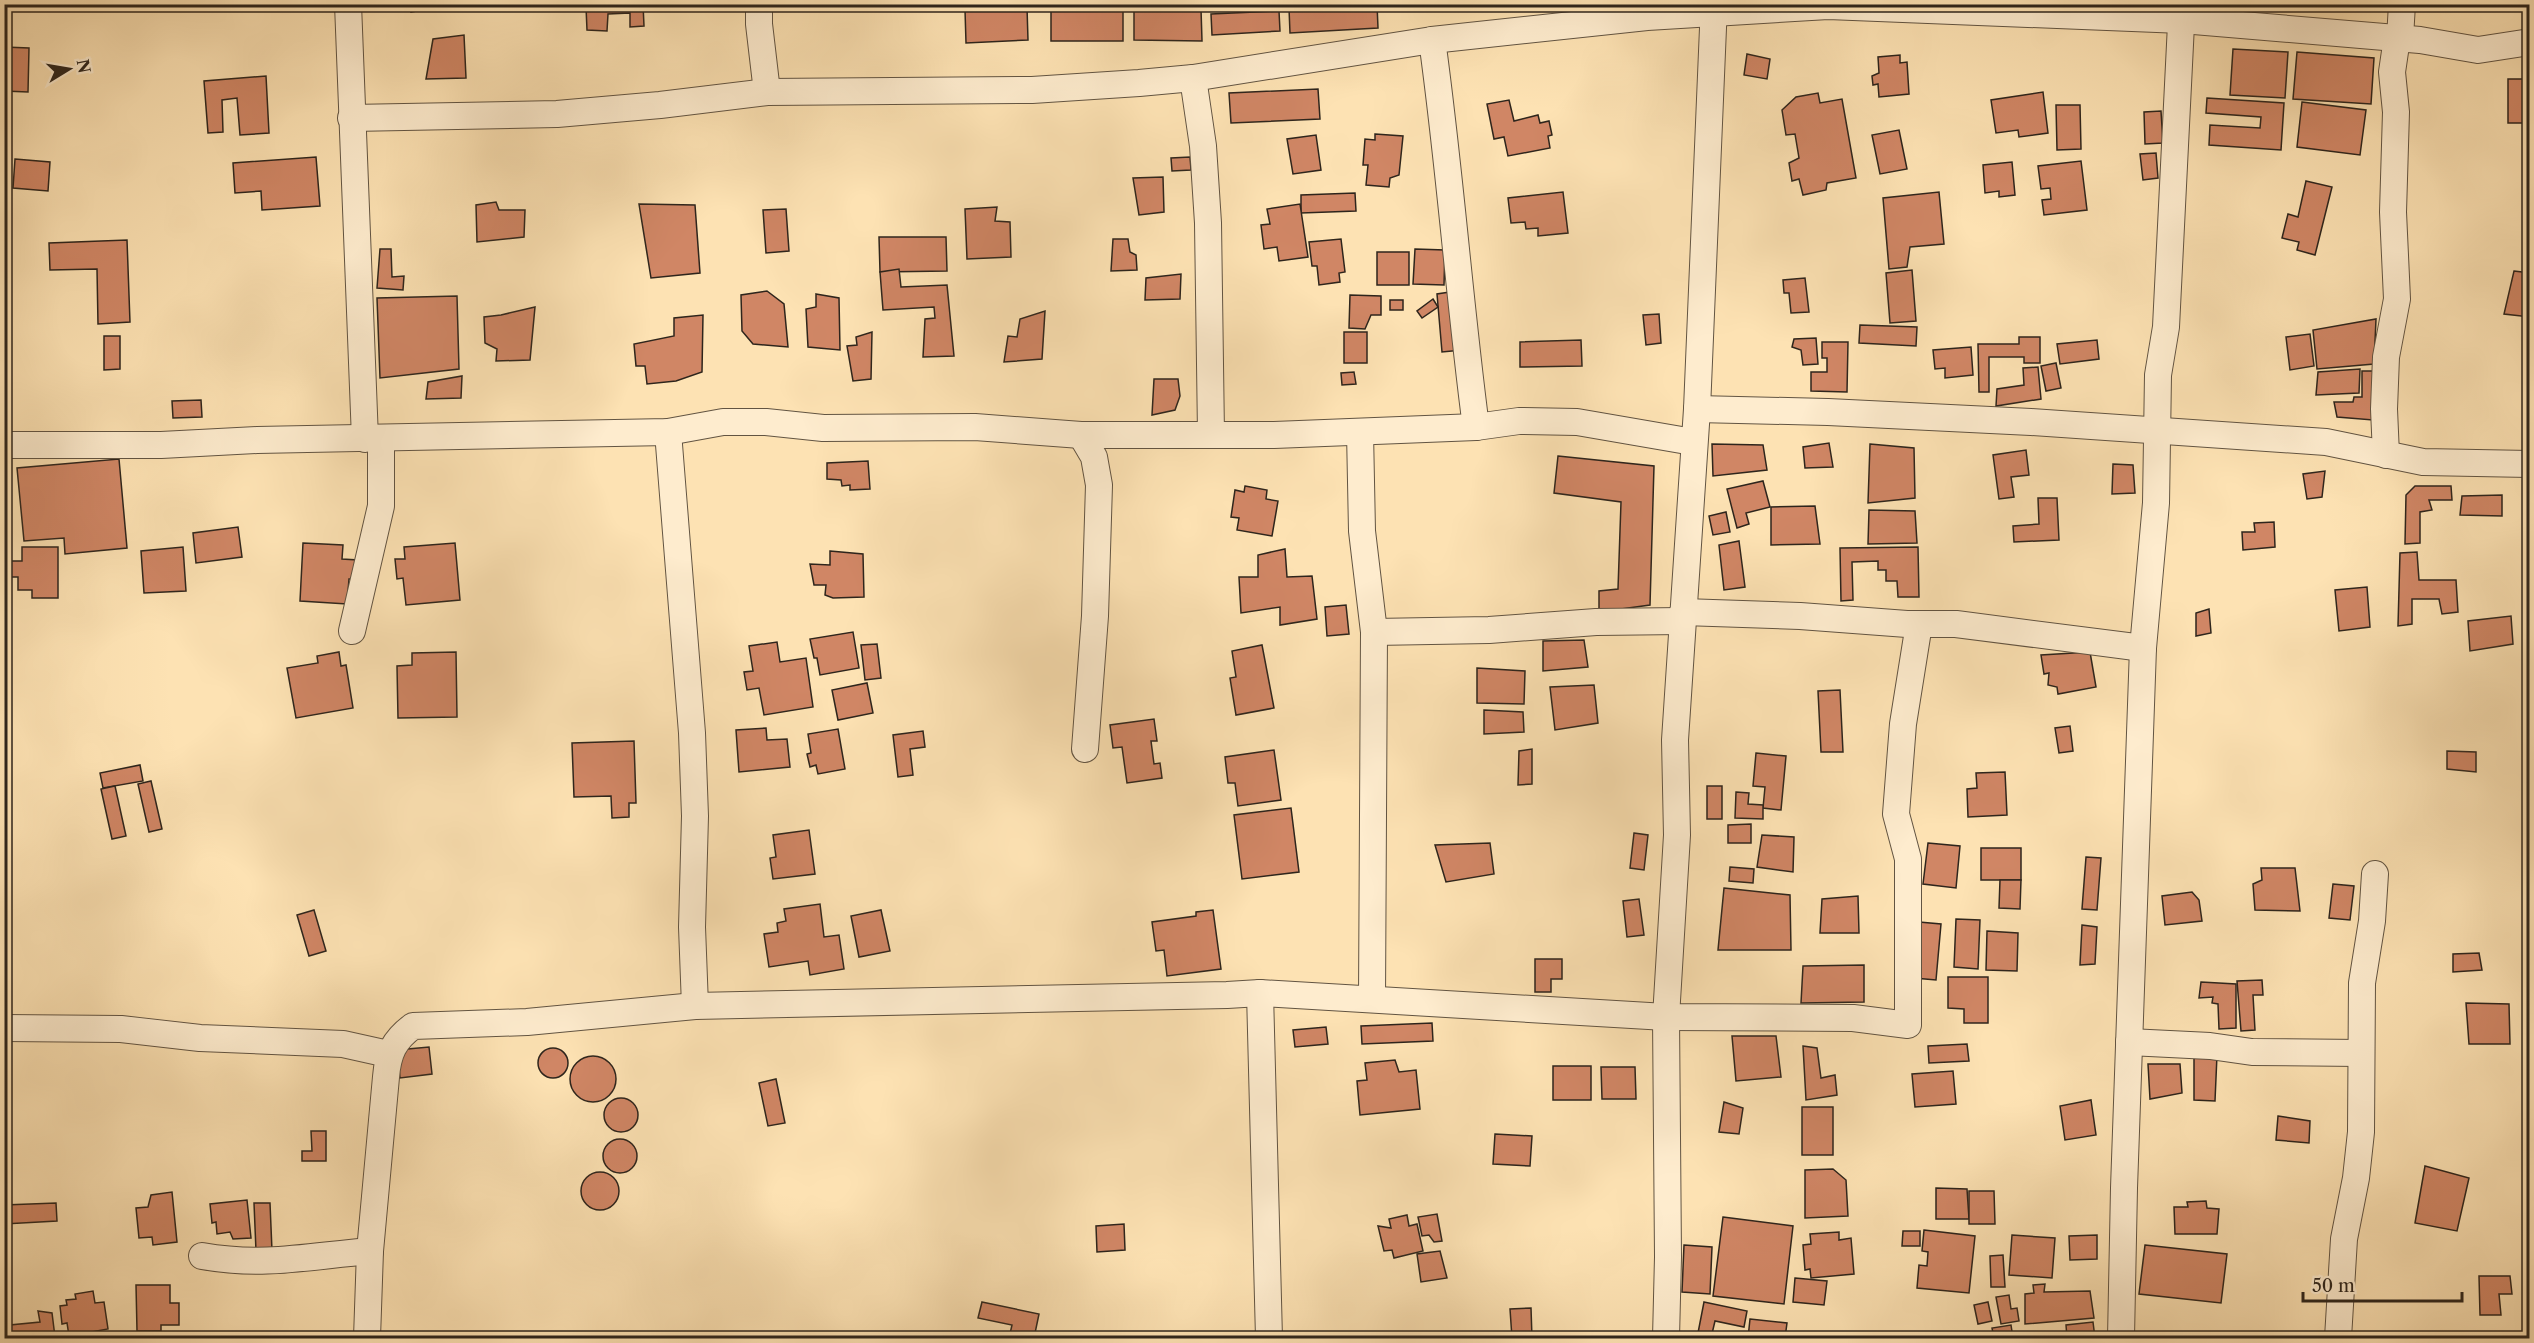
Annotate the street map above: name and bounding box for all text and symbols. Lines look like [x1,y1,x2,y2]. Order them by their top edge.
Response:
north arrow [39,39,99,99]
text: N [73,57,95,75]
scale bar [2303,1265,2462,1303]
text: 50 m [2312,1275,2355,1297]

